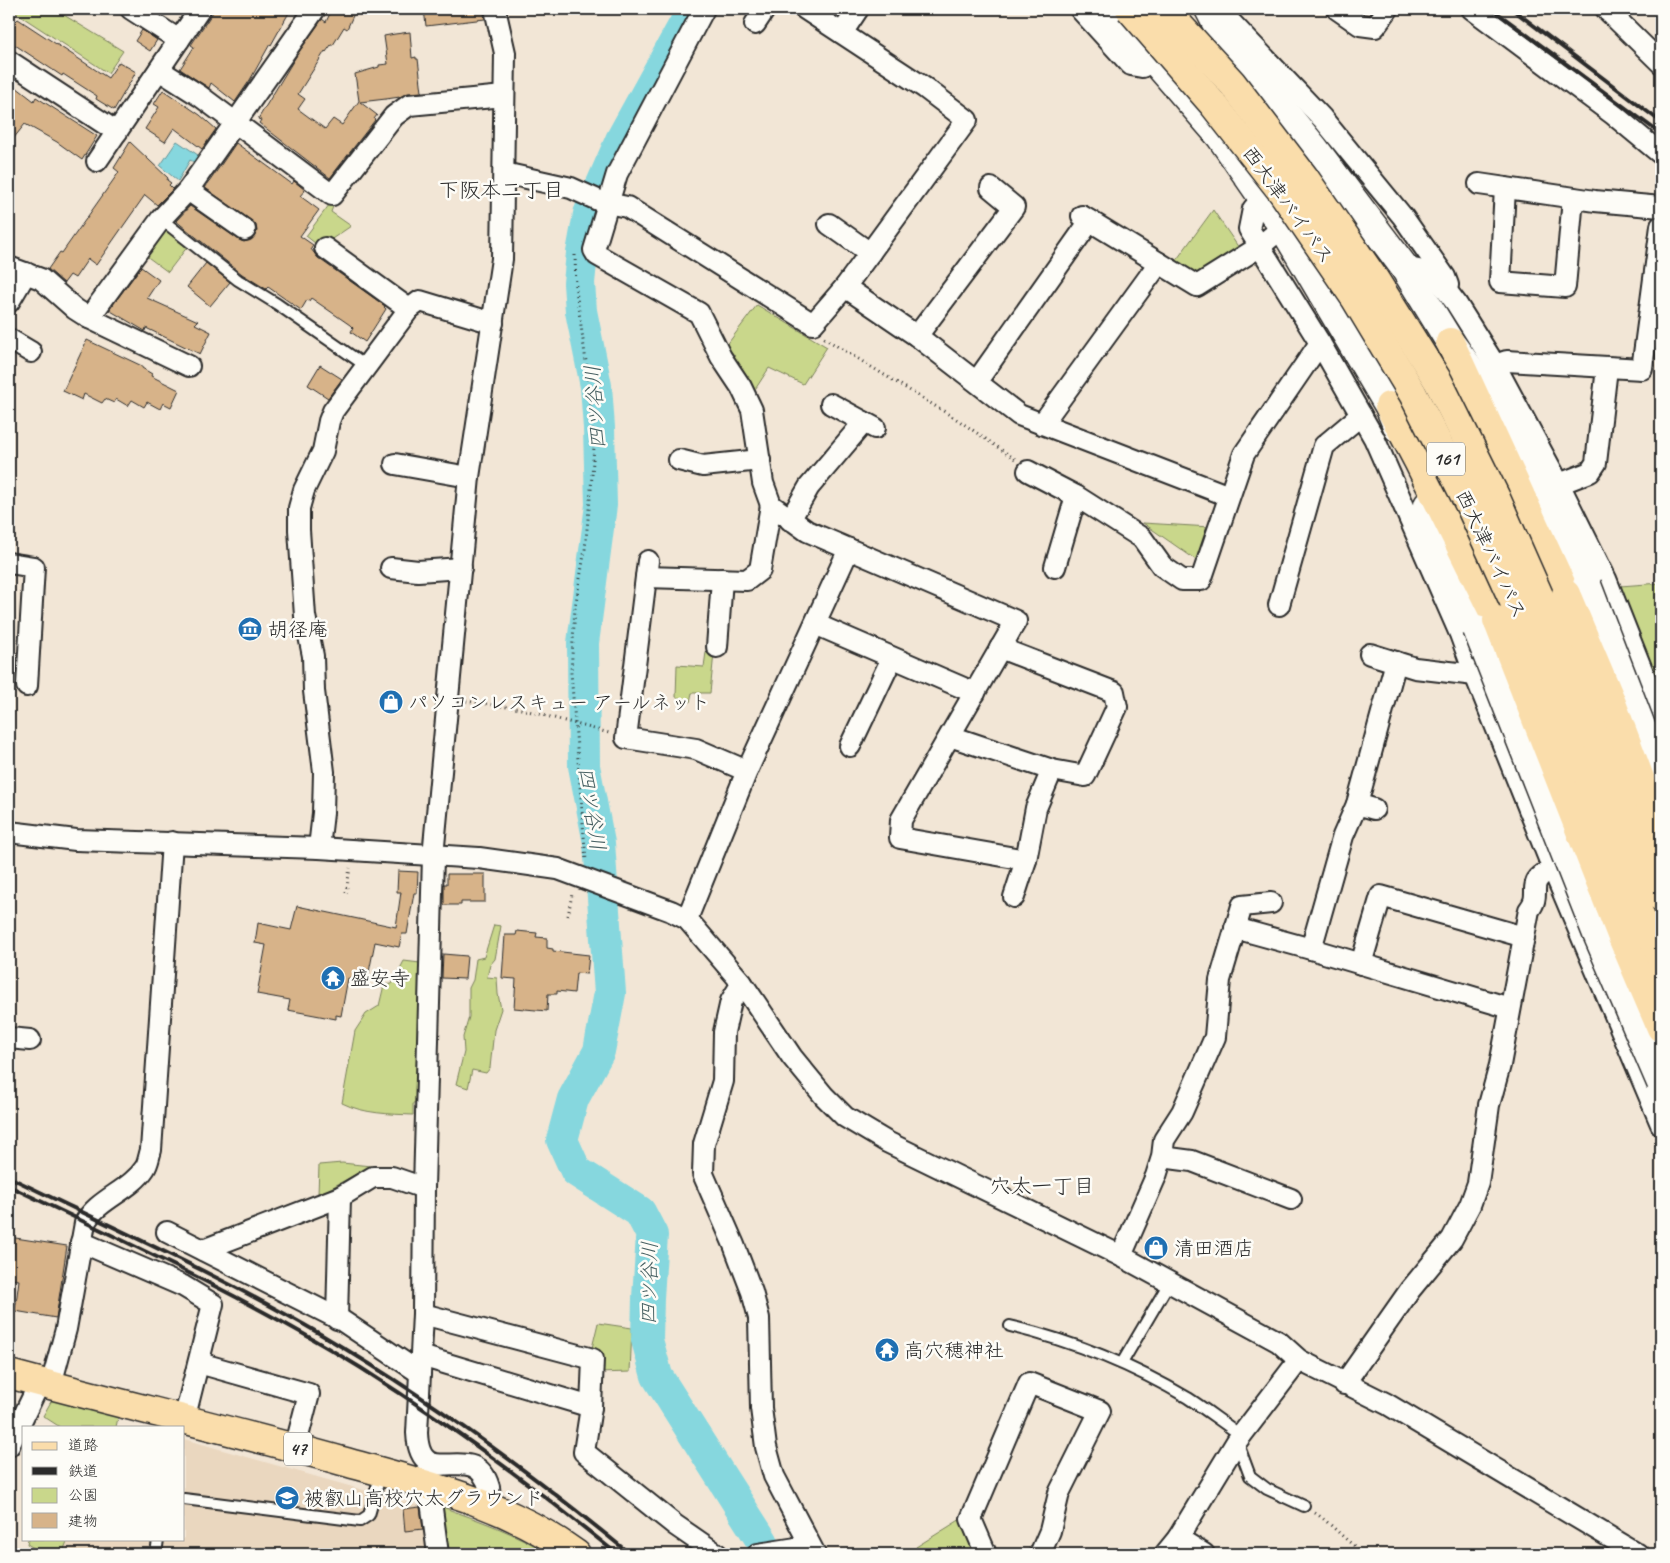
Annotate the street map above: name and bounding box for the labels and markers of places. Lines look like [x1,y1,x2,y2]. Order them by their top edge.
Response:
museum icon: 胡径庵 [237,616,263,642]
place label: 胡径庵 [268,617,328,642]
shop icon: パソコンレスキュー アールネット [378,689,404,715]
place label: パソコンレスキュー アールネット [408,690,710,715]
temple icon: 盛安寺 [320,965,346,991]
place label: 盛安寺 [350,966,410,991]
shop icon: 清田酒店 [1143,1235,1169,1261]
place label: 清田酒店 [1174,1236,1254,1261]
temple icon: 高穴穂神社 [874,1337,900,1363]
place label: 高穴穂神社 [904,1338,1004,1363]
school or university icon: 被叡山高校穴太グラウンド [274,1485,300,1511]
place label: 被叡山高校穴太グラウンド [304,1486,544,1511]

